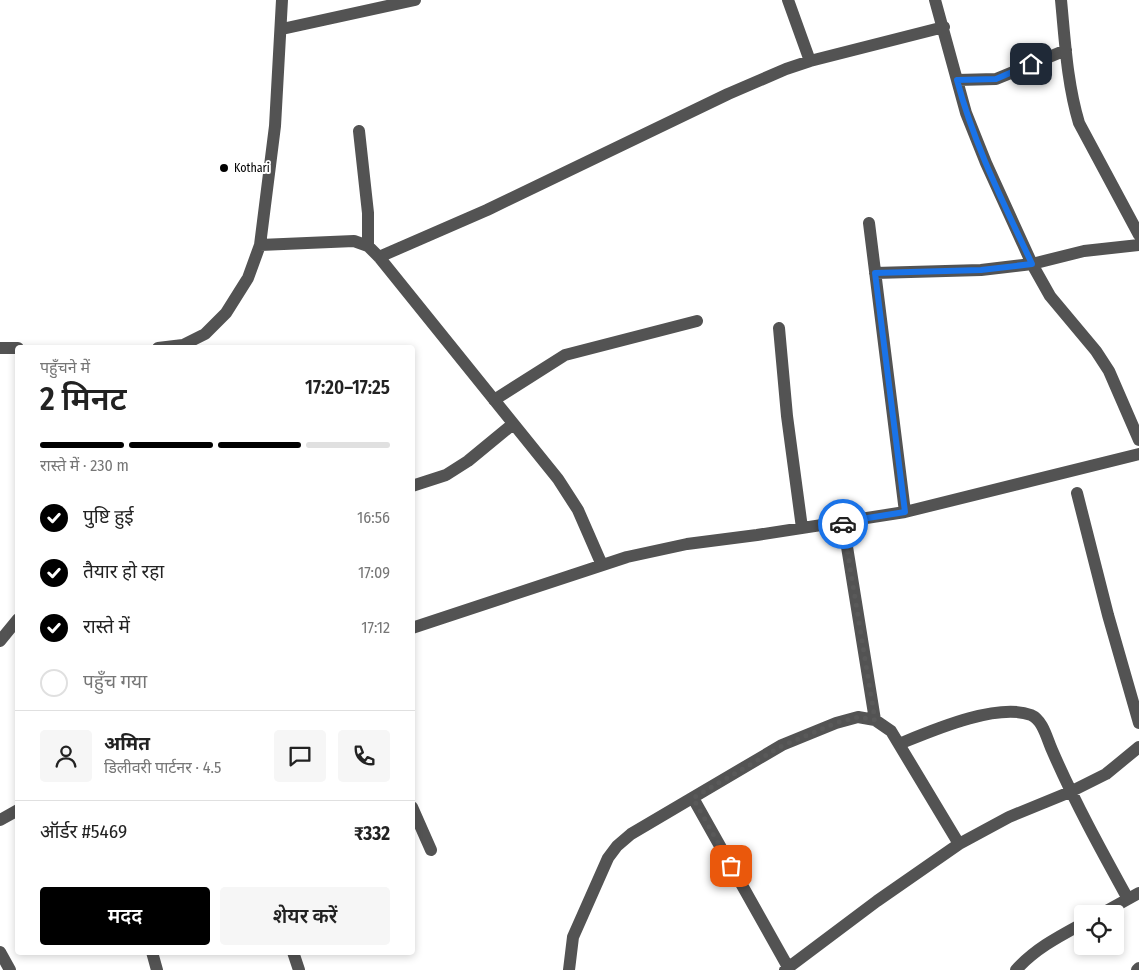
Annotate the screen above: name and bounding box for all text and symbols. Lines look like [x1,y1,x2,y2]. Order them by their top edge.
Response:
pin [1010,43,1052,85]
icon: home [1017,50,1045,78]
place label: Kothari [234,161,270,175]
marker: Kothari [218,162,230,174]
text: पहुँचने में [40,358,90,377]
text: 17:20–17:25 [305,376,390,399]
text: 2 मिनट [40,380,127,418]
text: रास्ते में · 230 m [40,456,129,475]
courier [818,499,868,549]
icon: check [40,504,68,532]
text: पुष्टि हुई [83,505,134,528]
text: 16:56 [357,508,390,527]
icon: car [829,510,857,538]
icon: check [40,559,68,587]
text: तैयार हो रहा [83,560,164,583]
text: 17:09 [358,563,390,582]
icon: check [40,614,68,642]
text: रास्ते में [83,615,130,638]
text: 17:12 [361,618,390,637]
text: पहुँच गया [83,670,147,693]
button: person [40,730,92,782]
button: chat [274,730,326,782]
button: phone [338,730,390,782]
text: अमित [104,732,150,755]
text: डिलीवरी पार्टनर · 4.5 [104,758,221,777]
text: ऑर्डर #5469 [40,820,127,843]
text: ₹332 [354,822,390,845]
pin [710,845,752,887]
icon: bag [717,852,745,880]
button: मदद [40,887,210,945]
button: शेयर करें [220,887,390,945]
map controls [1074,905,1124,955]
button: locate [1074,905,1124,955]

